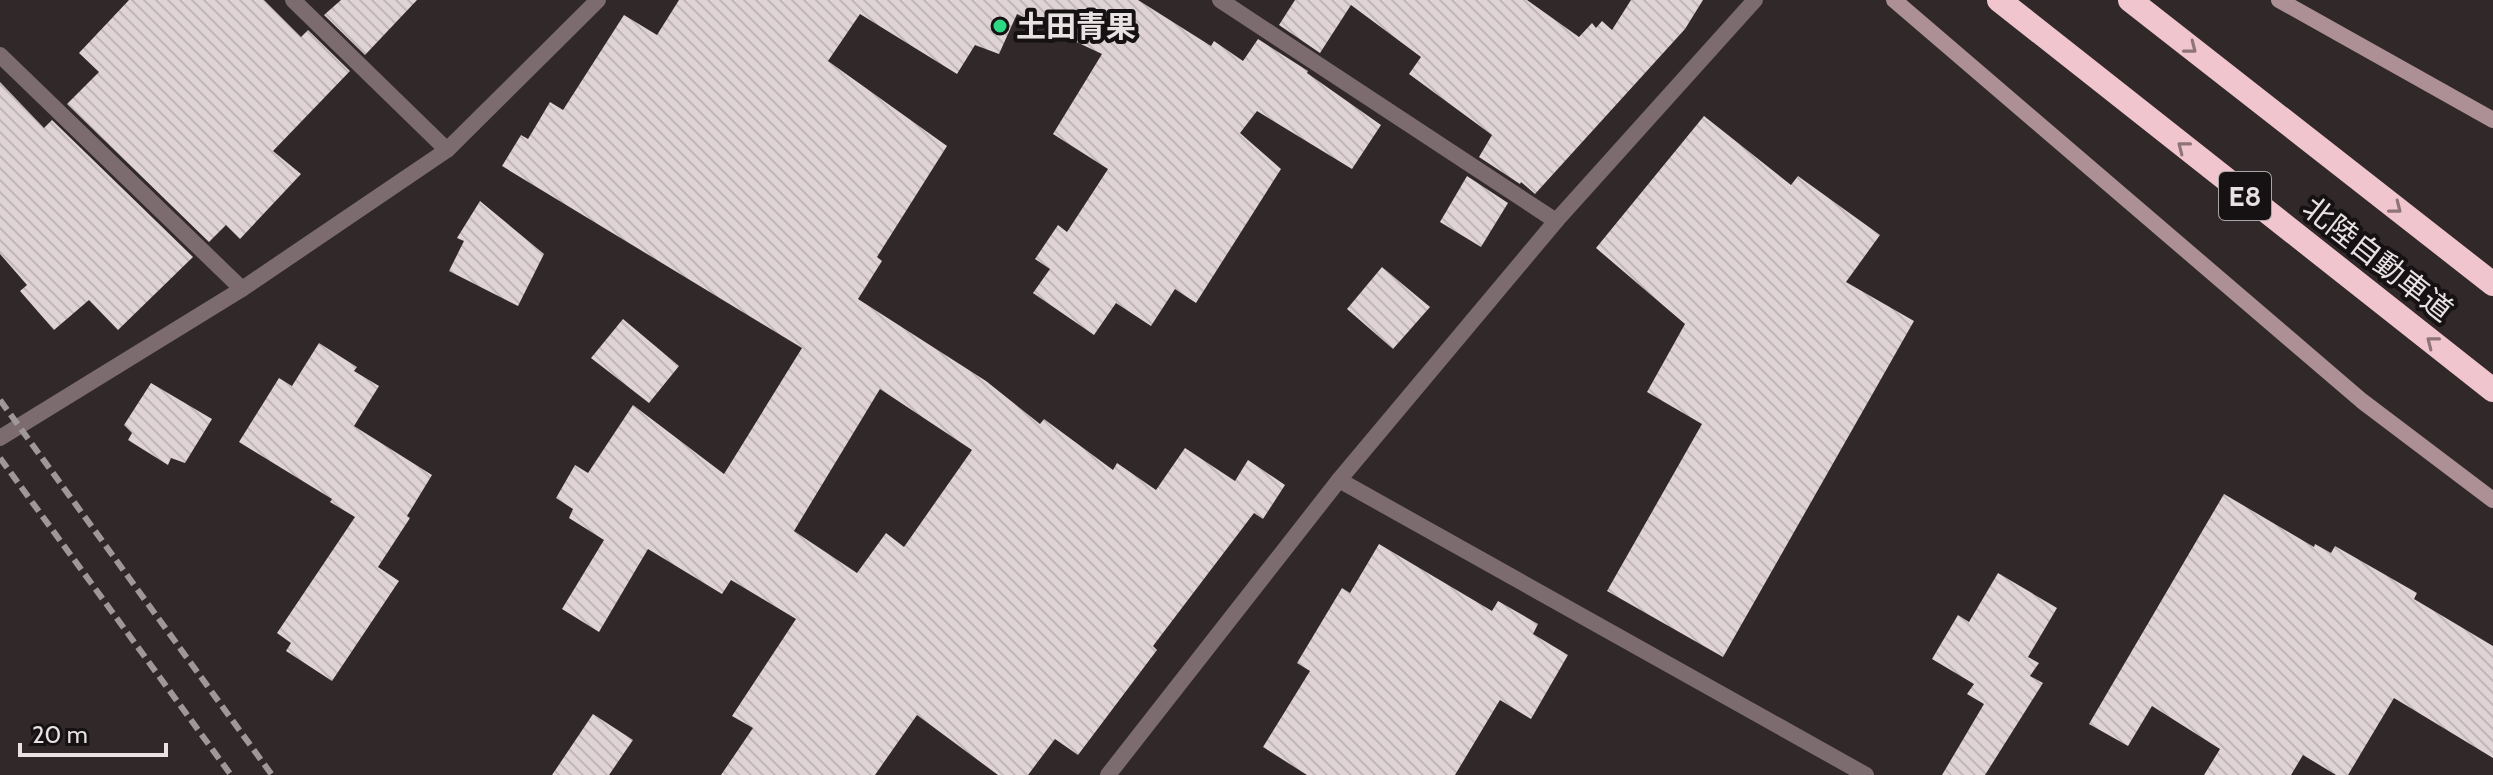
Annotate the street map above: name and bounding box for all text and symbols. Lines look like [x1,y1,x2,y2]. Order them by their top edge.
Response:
place label: 土田青果 [1016,8,1136,45]
marker: 土田青果 [991,17,1009,35]
one-way arrow [2182,38,2196,53]
one-way arrow [2177,142,2192,156]
road number: E8 [2219,172,2271,220]
street label: 北陸自動車道 [2296,189,2460,329]
one-way arrow [2387,199,2402,213]
one-way arrow [2426,337,2441,351]
scale bar [20,707,166,757]
text: 20 m [32,720,88,749]

